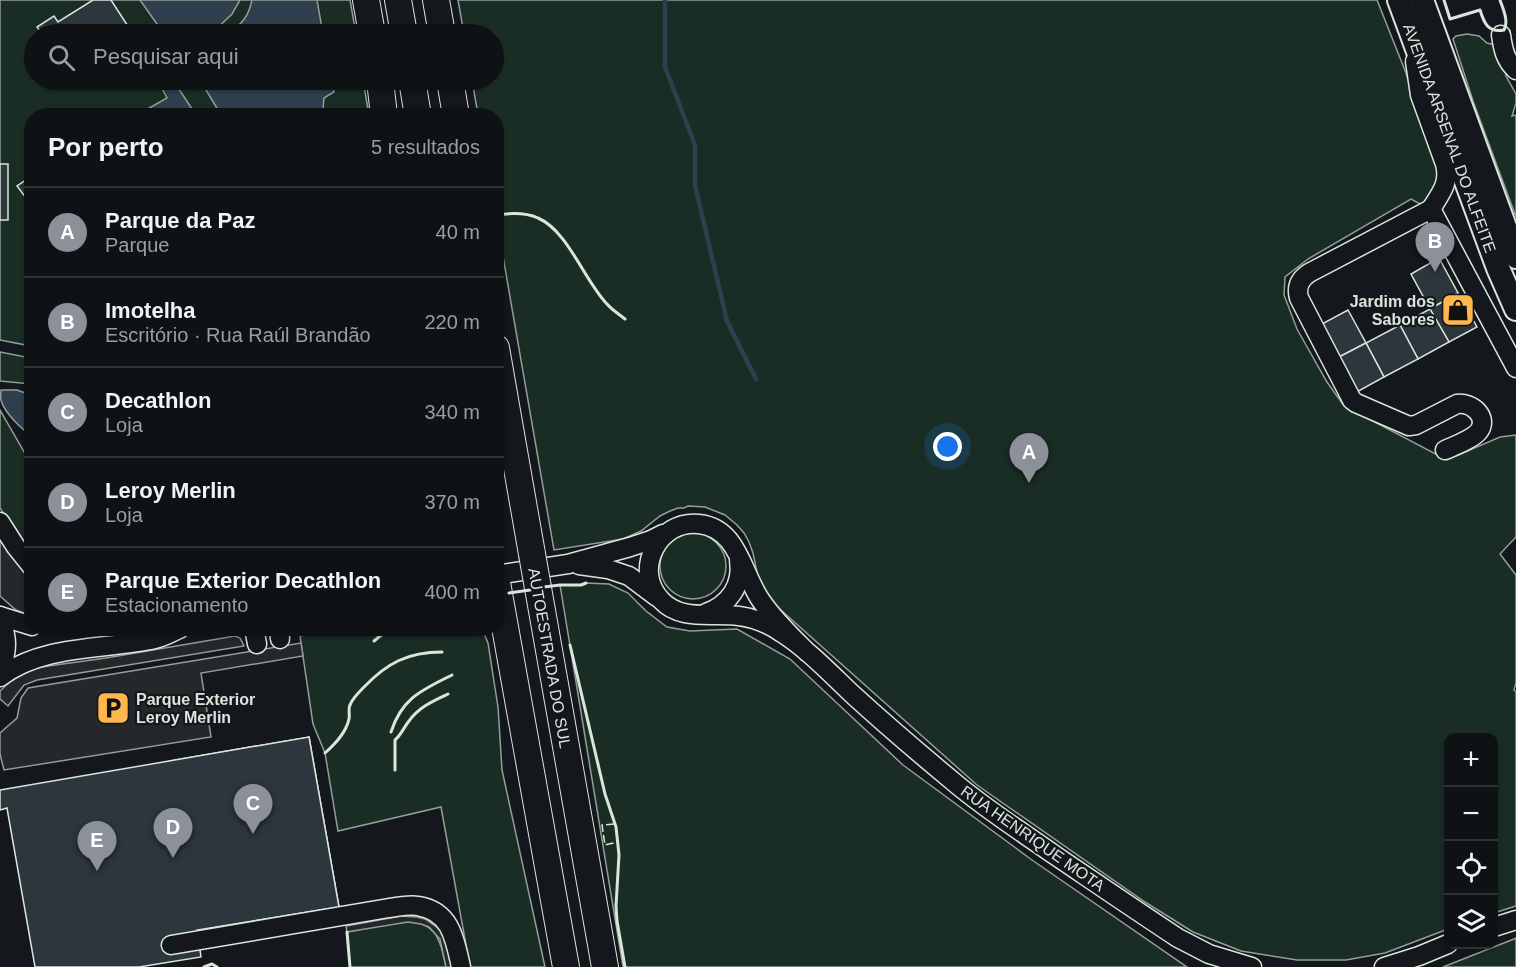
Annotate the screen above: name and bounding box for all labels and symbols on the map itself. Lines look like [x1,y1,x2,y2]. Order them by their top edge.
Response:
street label: AVENIDA ARSENAL DO ALFEITE [1400,21,1499,255]
pin: B [1416,222,1454,272]
shop icon: Jardim dos Sabores [1440,292,1476,328]
place label: Jardim dos Sabores [1350,293,1435,328]
your location [933,432,962,461]
pin: A [1010,434,1048,483]
street label: AUTOESTRADA DO SUL [525,567,574,750]
parking icon: Parque Exterior Leroy Merlin [95,690,131,726]
place label: Parque Exterior Leroy Merlin [136,691,255,726]
street label: RUA HENRIQUE MOTA [958,782,1108,895]
pin: C [234,784,272,834]
pin: D [154,808,192,858]
pin: E [78,822,116,871]

